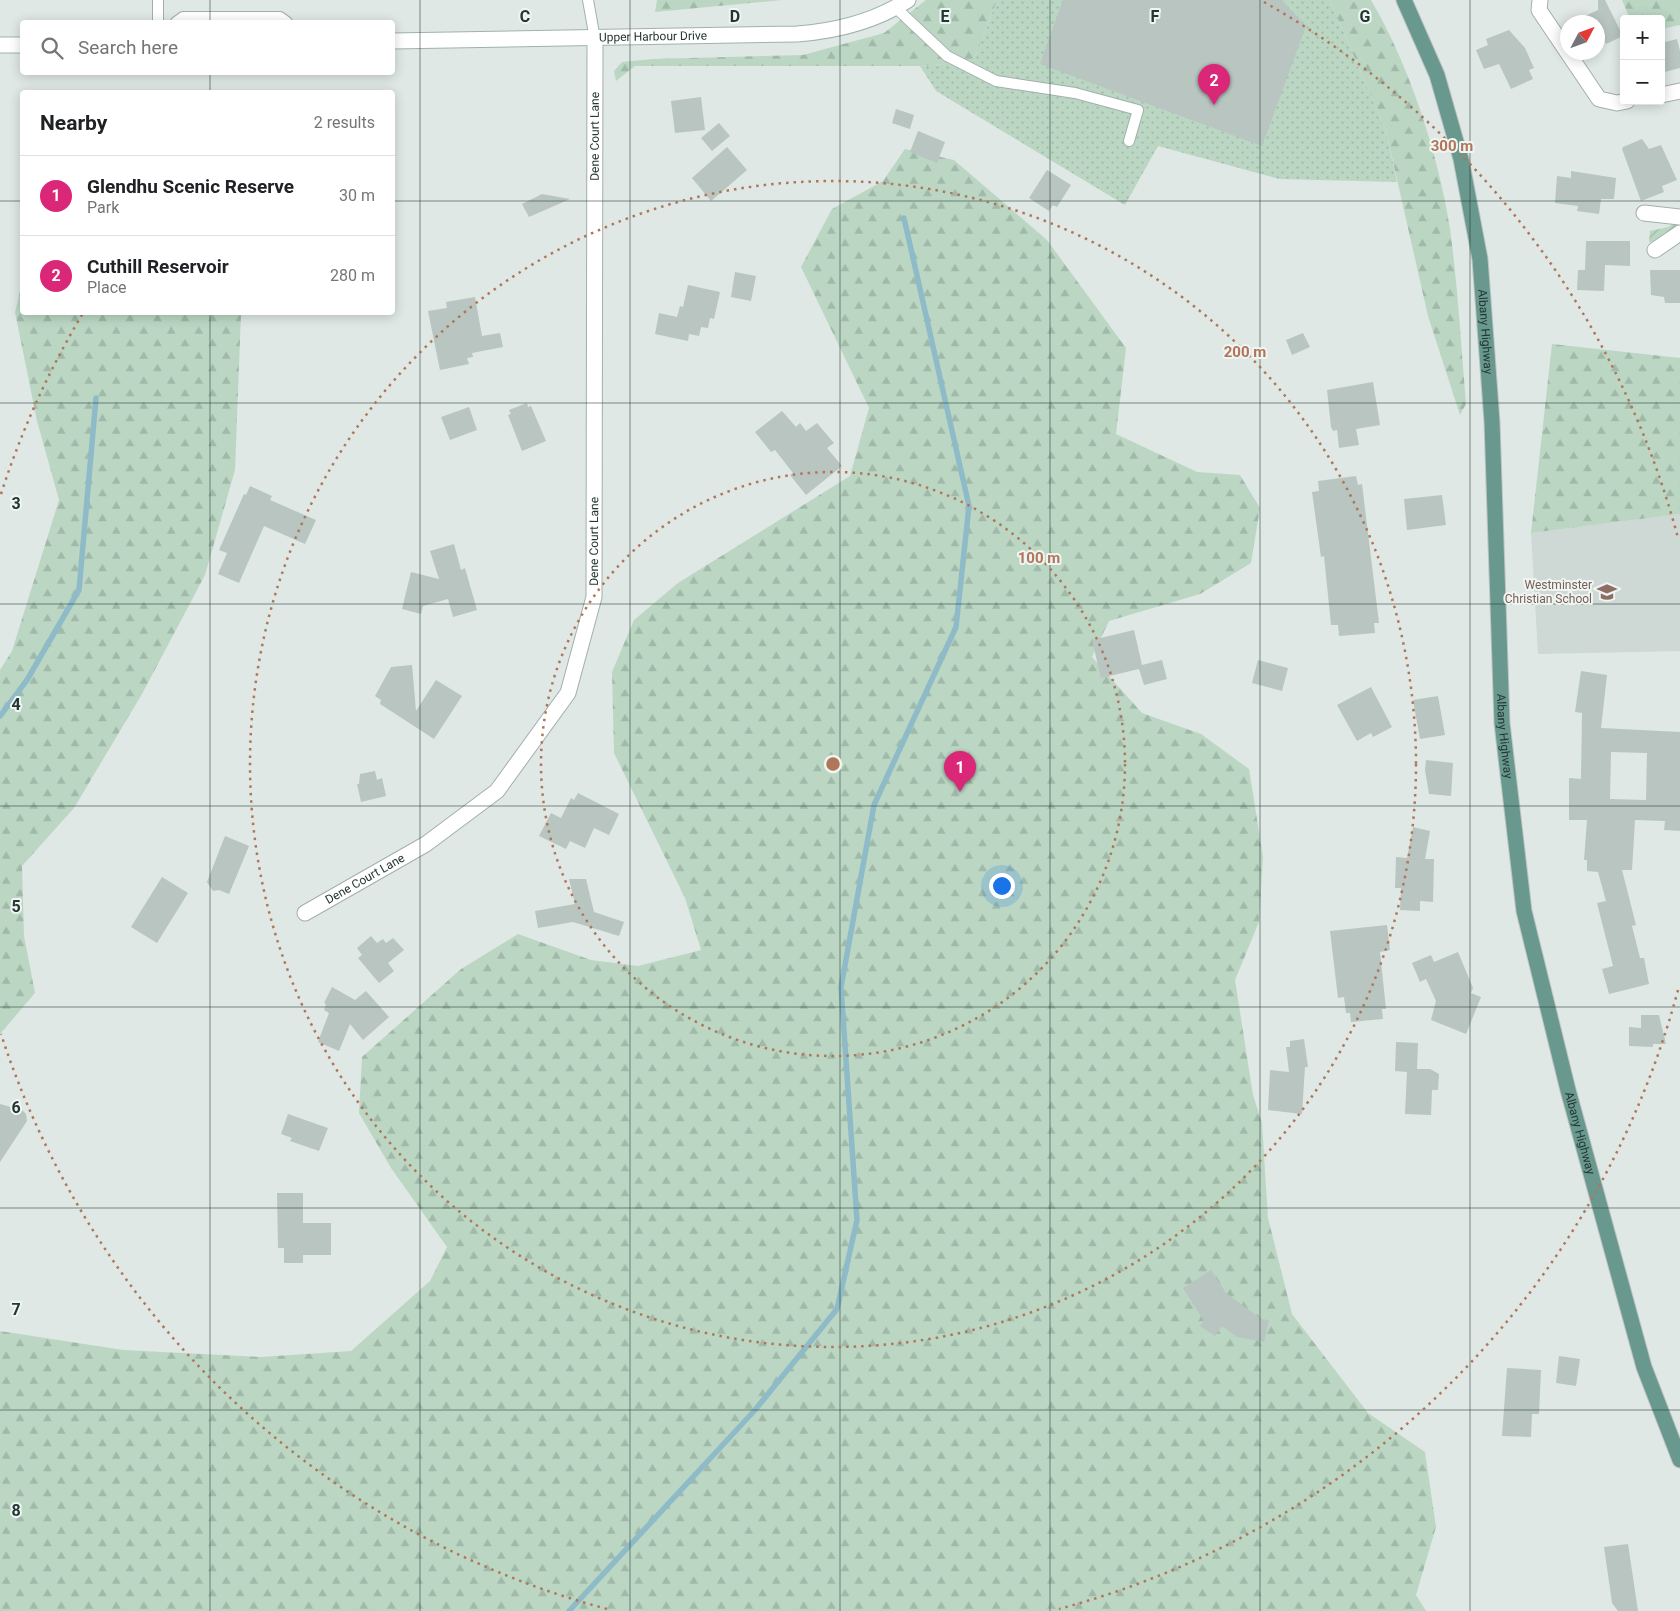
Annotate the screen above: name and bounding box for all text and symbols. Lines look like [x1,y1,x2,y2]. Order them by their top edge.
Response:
text: C [520,7,530,26]
text: D [730,7,740,26]
text: E [941,7,950,26]
text: F [1151,7,1160,26]
text: G [1360,7,1371,26]
north arrow [1560,15,1605,60]
map controls [1620,15,1665,105]
button: + [1620,15,1665,60]
search box [20,20,395,75]
street label: Upper Harbour Drive [599,29,707,44]
icon: search [38,34,66,62]
text: Search here [78,36,178,59]
button: − [1620,60,1665,105]
pin: 2 [1198,64,1230,105]
street label: Dene Court Lane [588,92,602,181]
text: Nearby [40,111,107,135]
text: 2 results [314,113,375,132]
text: 300 m [1431,137,1473,155]
text: Glendhu Scenic Reserve [87,175,294,198]
text: 1 [51,186,61,205]
text: 30 m [339,186,375,205]
text: Park [87,198,119,217]
text: Cuthill Reservoir [87,255,229,278]
text: 2 [51,266,61,285]
text: 280 m [330,266,375,285]
text: Place [87,278,127,297]
street label: Albany Highway [1475,289,1495,375]
text: 200 m [1224,343,1266,361]
text: 3 [11,494,21,513]
street label: Dene Court Lane [587,497,601,586]
text: 100 m [1018,549,1060,567]
place label: Westminster Christian School [1505,578,1592,606]
school or university icon: Westminster Christian School [1596,581,1618,603]
street label: Albany Highway [1494,693,1515,780]
text: 4 [11,695,21,714]
pin: 1 [944,751,976,792]
centre of rings [824,755,842,773]
street label: Dene Court Lane [323,851,407,907]
your location [989,873,1015,899]
text: 5 [11,897,21,916]
street label: Albany Highway [1562,1090,1598,1176]
text: 6 [11,1098,21,1117]
text: 7 [11,1300,21,1319]
text: 8 [11,1501,21,1520]

